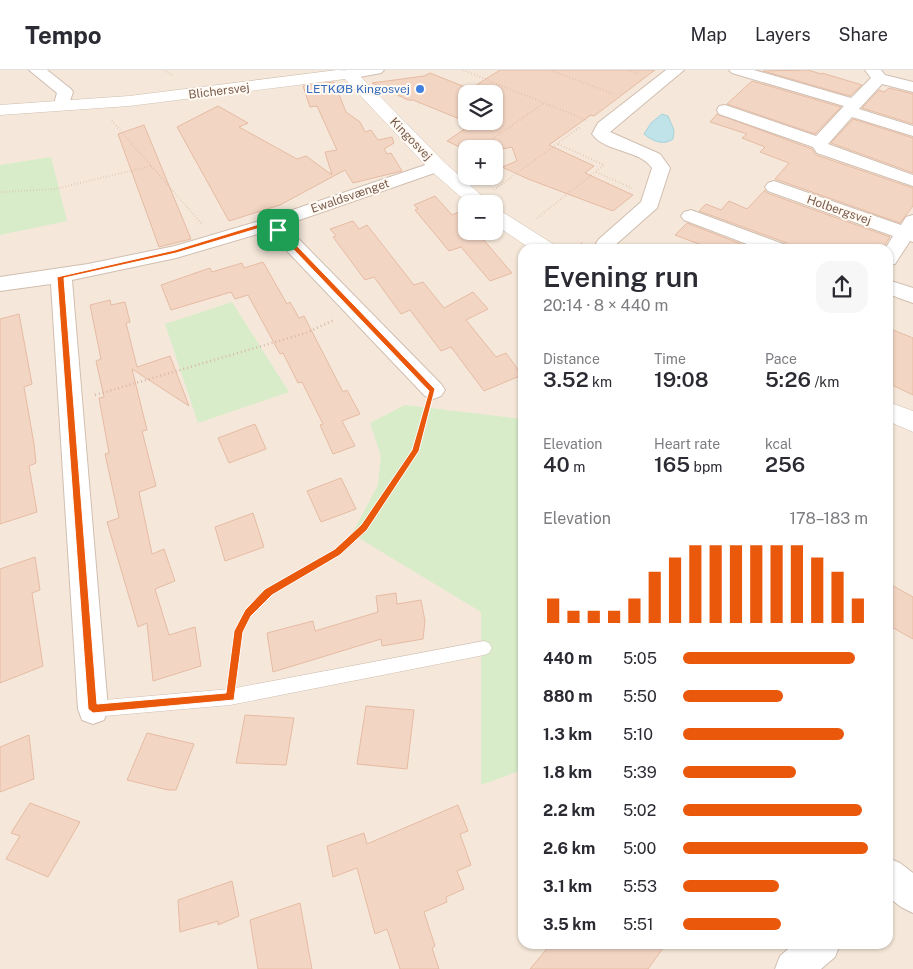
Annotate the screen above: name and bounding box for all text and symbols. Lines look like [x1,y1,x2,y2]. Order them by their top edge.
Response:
text: Tempo [25,21,102,49]
text: Map [691,24,727,45]
text: Layers [755,24,811,45]
text: Share [839,24,888,45]
street label: Blichersvej [188,80,250,102]
place label: LETKØB Kingosvej [306,82,410,96]
marker: LETKØB Kingosvej [414,83,426,95]
map controls [458,85,503,240]
button: layers [458,85,503,130]
street label: Kingosvej [387,115,435,163]
button: + [458,140,503,185]
street label: Ewaldsvænget [309,176,391,216]
street label: Holbergsvej [805,192,873,228]
button: − [458,195,503,240]
pin [257,209,299,251]
icon: arrive [264,216,292,244]
text: Evening run [543,260,699,293]
button: share [816,261,868,313]
text: 20:14 · 8 × 440 m [543,296,668,315]
text: Distance [543,351,600,367]
text: Time [654,351,686,367]
text: Pace [765,351,797,367]
text: 3.52 [543,367,589,392]
text: 19:08 [654,367,709,392]
text: 5:26 [765,367,811,392]
text: km [589,374,612,390]
text: /km [811,374,839,390]
text: Elevation [543,436,602,452]
text: Heart rate [654,436,720,452]
text: kcal [765,436,792,452]
text: 40 [543,452,570,477]
text: 165 [654,452,690,477]
text: 256 [765,452,805,477]
text: m [570,459,585,475]
text: bpm [690,459,722,475]
text: Elevation [543,509,611,528]
text: 178–183 m [790,509,868,528]
text: 440 m [543,649,592,668]
text: 5:05 [623,649,657,668]
text: 880 m [543,687,593,706]
text: 5:50 [623,687,657,706]
text: 1.3 km [543,725,592,744]
text: 5:10 [623,725,653,744]
text: 1.8 km [543,763,592,782]
text: 5:39 [623,763,657,782]
text: 2.2 km [543,801,595,820]
text: 5:02 [623,801,656,820]
text: 2.6 km [543,839,595,858]
text: 5:00 [623,839,656,858]
text: 3.1 km [543,877,592,896]
text: 5:53 [623,877,657,896]
text: 3.5 km [543,915,596,934]
text: 5:51 [623,915,654,934]

